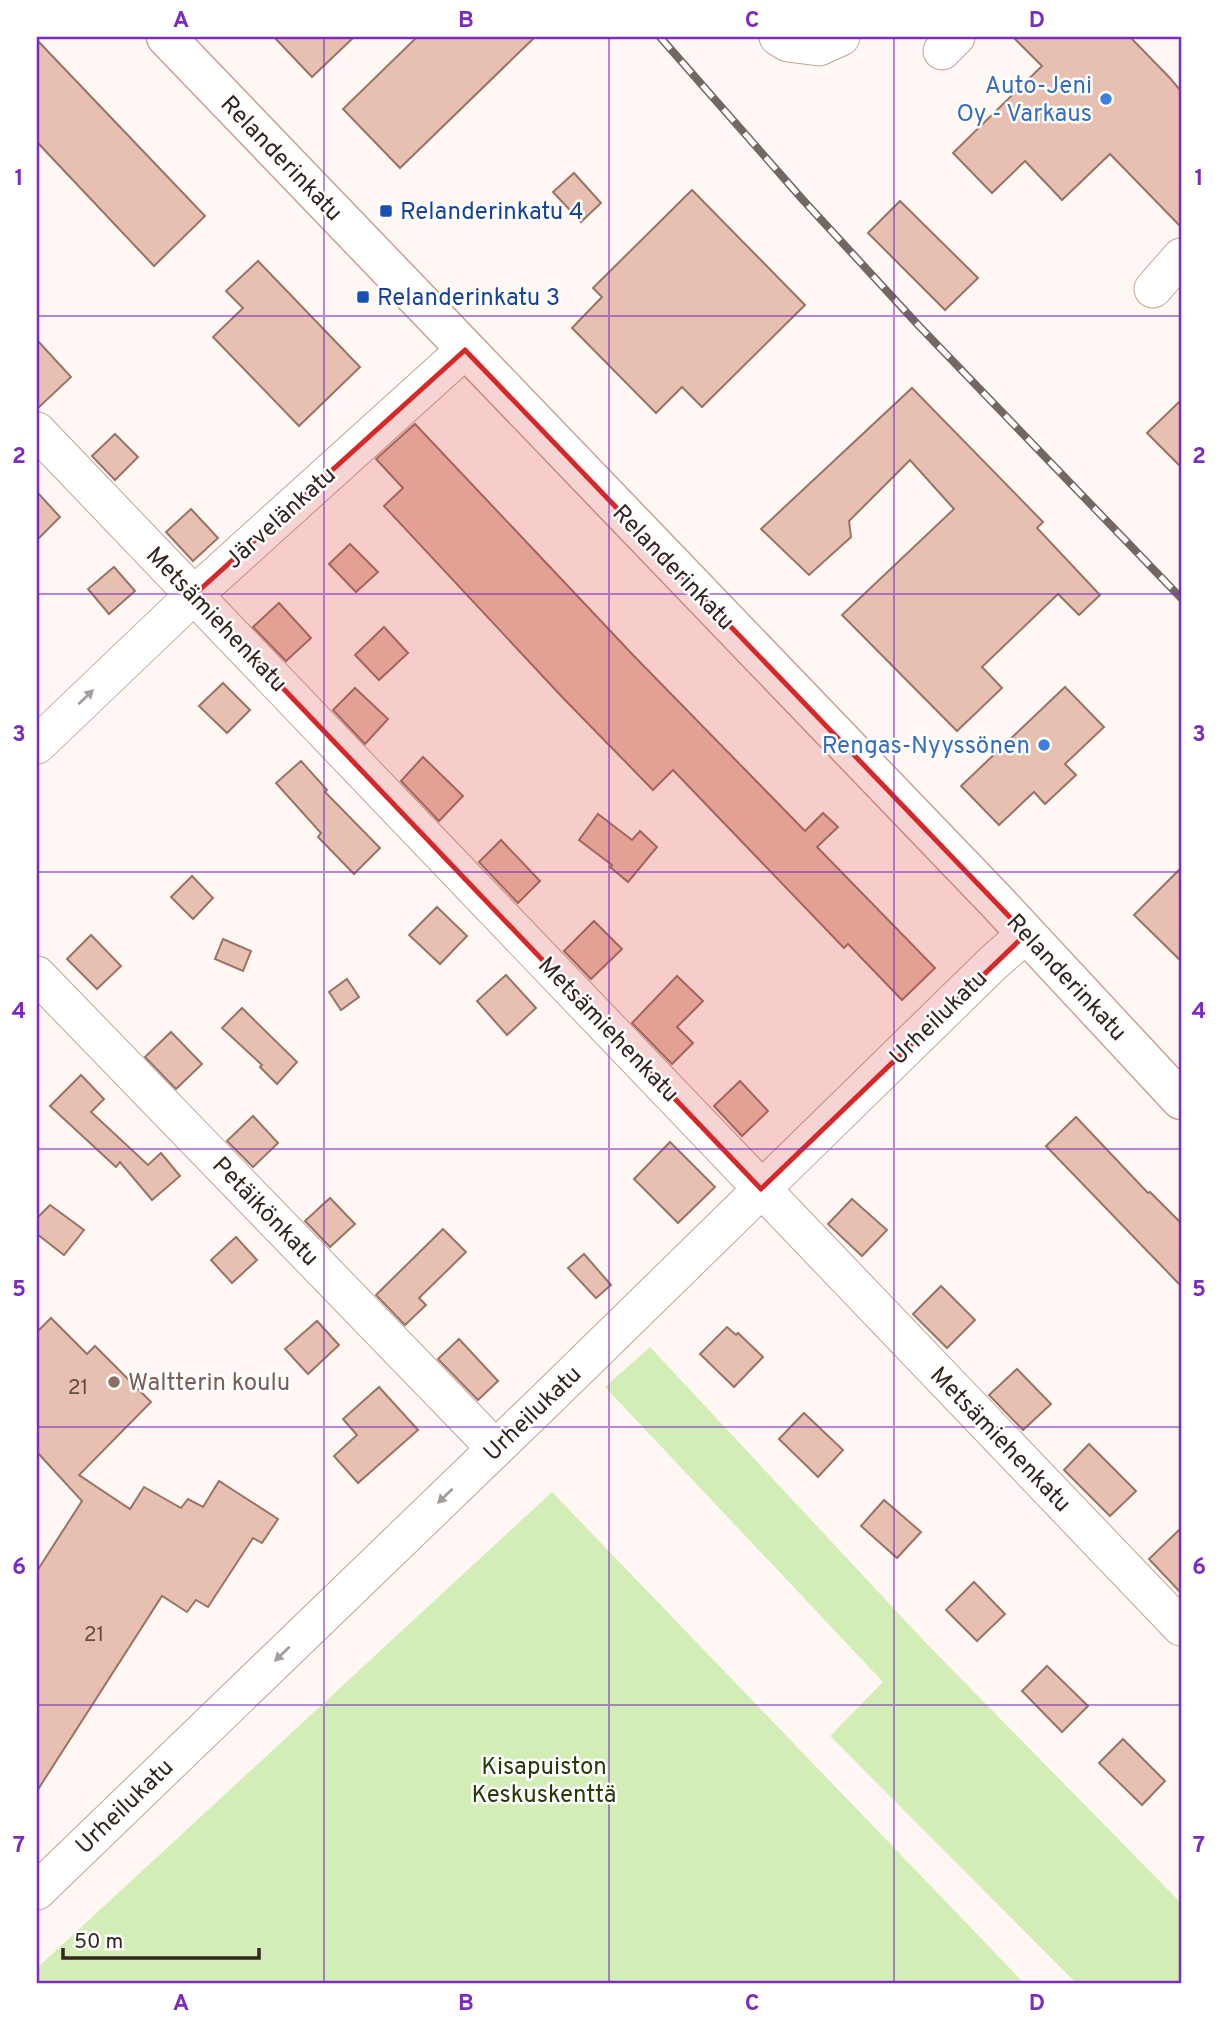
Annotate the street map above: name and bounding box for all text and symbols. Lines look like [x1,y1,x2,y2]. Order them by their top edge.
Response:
text: A [173,7,189,36]
text: B [458,7,474,36]
text: C [745,7,759,36]
text: D [1029,7,1045,36]
place label: Auto-Jeni Oy - Varkaus [956,72,1092,130]
street label: Relanderinkatu [213,90,348,229]
marker: Auto-Jeni Oy - Varkaus [1098,91,1114,107]
text: 1 [14,165,24,194]
text: 1 [1194,165,1204,194]
place label: Relanderinkatu 4 [400,198,584,228]
marker: Relanderinkatu 4 [378,203,394,219]
place label: Relanderinkatu 3 [377,284,560,314]
marker: Relanderinkatu 3 [355,289,371,305]
text: 2 [12,443,26,472]
text: 2 [1192,443,1206,472]
street label: Järvelänkatu [220,461,343,576]
street label: Relanderinkatu [605,499,740,638]
street label: Metsämiehenkatu [139,541,293,699]
one-way arrow [77,690,94,706]
text: 3 [12,721,26,750]
text: 3 [1192,721,1206,750]
place label: Rengas-Nyyssönen [822,732,1030,762]
marker: Rengas-Nyyssönen [1036,737,1052,753]
street label: Relanderinkatu [999,908,1132,1048]
street label: Metsämiehenkatu [531,951,685,1109]
street label: Urheilukatu [884,964,995,1073]
text: 4 [12,998,26,1027]
text: 4 [1192,998,1206,1027]
street label: Petäikönkatu [205,1151,324,1273]
text: 5 [12,1276,26,1305]
text: 5 [1192,1276,1206,1305]
street label: Urheilukatu [478,1360,589,1469]
street label: Metsämiehenkatu [923,1361,1077,1519]
place label: Waltterin koulu [128,1369,290,1399]
marker: Waltterin koulu [106,1374,122,1390]
house number: 21 [68,1375,88,1402]
one-way arrow [437,1487,454,1504]
text: 6 [12,1554,26,1583]
text: 6 [1192,1554,1206,1583]
house number: 21 [84,1622,104,1649]
one-way arrow [274,1645,291,1661]
street label: Urheilukatu [70,1753,181,1862]
park label: Kisapuiston Keskuskenttä [472,1753,616,1811]
text: 7 [13,1832,25,1861]
text: 7 [1193,1832,1205,1861]
scale bar [63,1916,259,1960]
text: 50 m [74,1929,123,1956]
text: A [173,1990,189,2019]
text: B [458,1990,474,2019]
text: C [745,1990,759,2019]
text: D [1029,1990,1045,2019]

